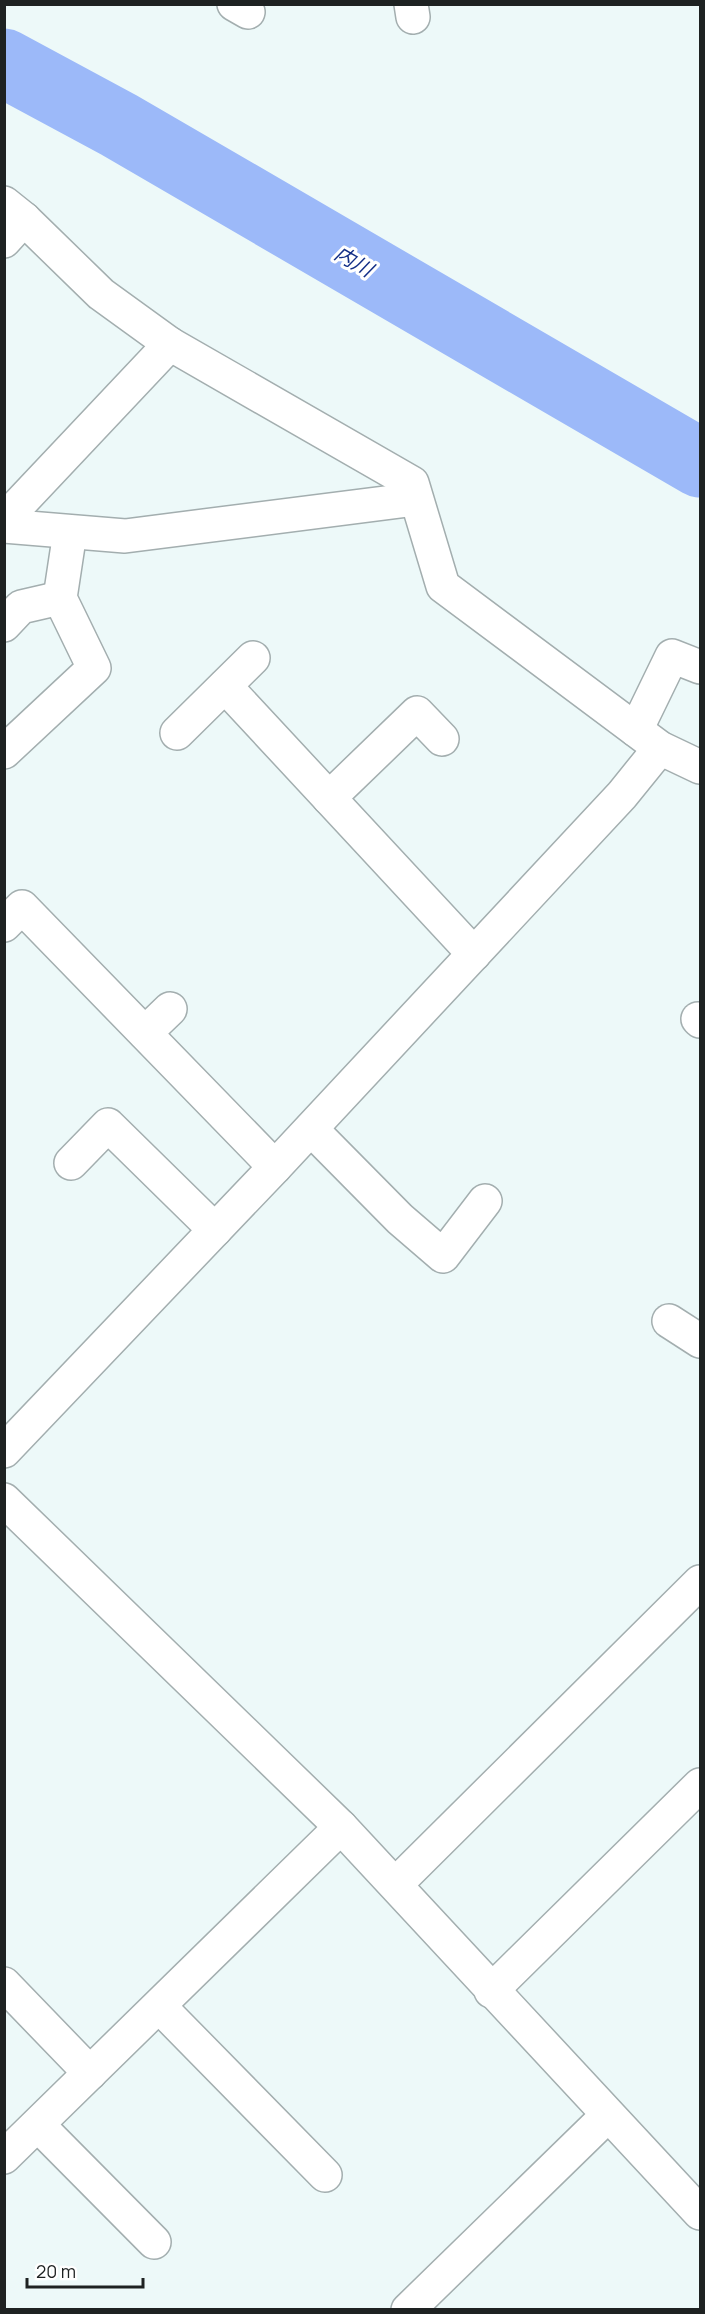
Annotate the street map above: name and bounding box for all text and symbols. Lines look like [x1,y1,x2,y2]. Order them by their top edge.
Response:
water label: 内川 [330,239,380,284]
scale bar [27,2251,142,2289]
text: 20 m [36,2259,76,2283]

